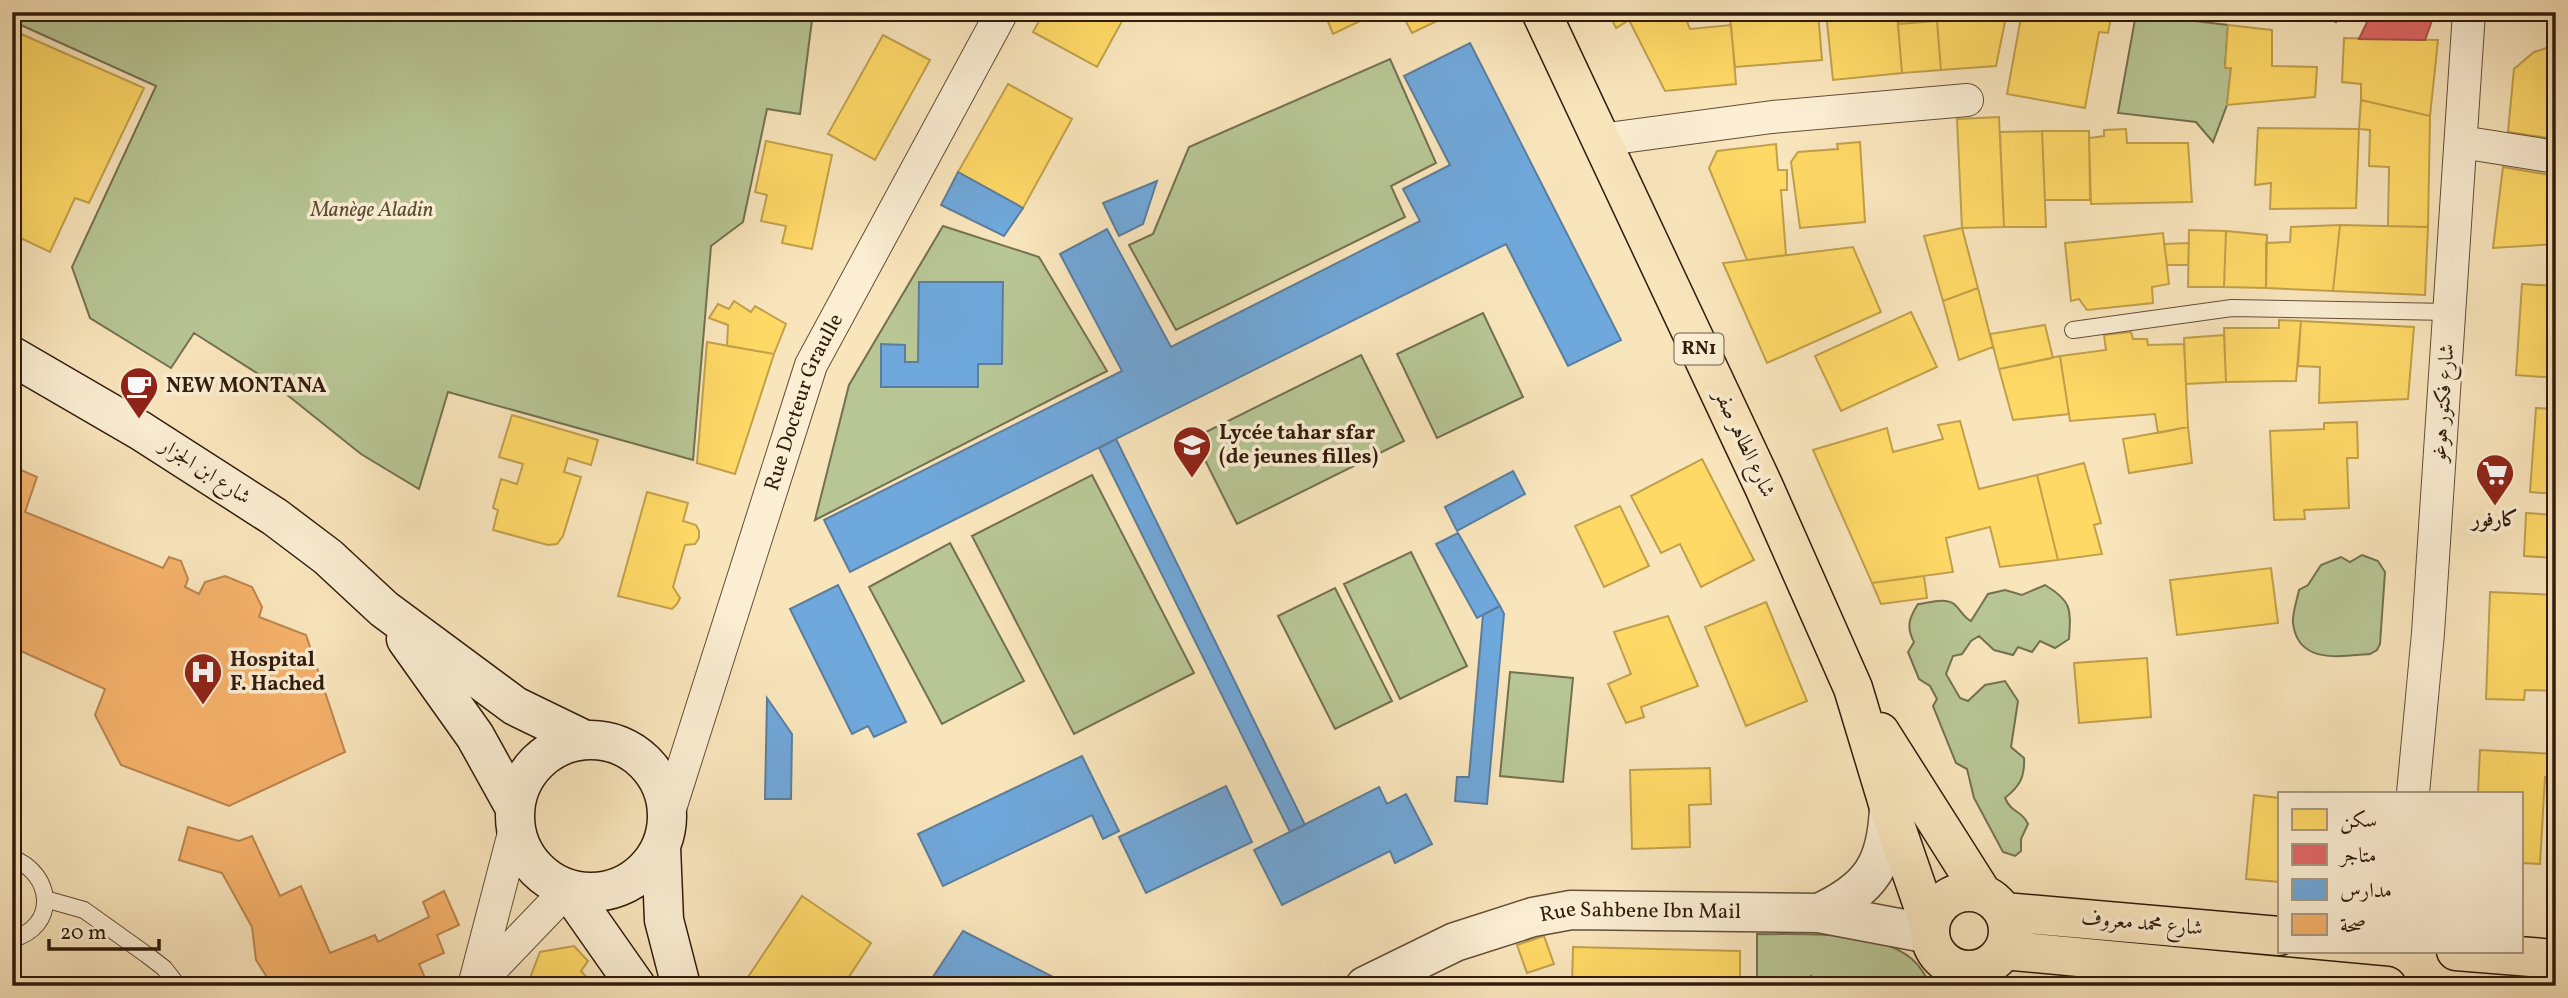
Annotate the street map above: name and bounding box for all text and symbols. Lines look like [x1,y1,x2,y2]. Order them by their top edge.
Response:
park label: Manège Aladin [310,196,433,225]
street label: Rue Docteur Graulle [757,309,851,494]
road number: RN1 [1674,334,1724,364]
street label: شارع فكتور هوغو [2425,343,2465,465]
cafe icon: NEW MONTANA [118,365,160,420]
place label: NEW MONTANA [166,372,326,401]
street label: شارع الطاهر صفر [1704,384,1782,504]
place label: Lycée tahar sfar (de jeunes filles) [1219,419,1378,472]
school or university icon: Lycée tahar sfar (de jeunes filles) [1171,424,1213,479]
street label: شارع ابن الجزار [151,431,256,514]
supermarket icon: كارفور [2474,452,2516,507]
place label: كارفور [2470,506,2518,535]
place label: Hospital F. Hached [230,646,325,699]
hospital icon: Hospital F. Hached [182,651,224,706]
legend [2278,792,2522,953]
text: سكن [2340,807,2377,836]
text: متاجر [2338,842,2377,871]
text: مدارس [2340,877,2392,906]
street label: Rue Sahbene Ibn Mail [1537,895,1741,930]
street label: شارع محمد معروف [2080,904,2204,946]
scale bar [49,907,159,951]
text: صحة [2340,912,2366,941]
text: 20 m [60,919,106,948]

